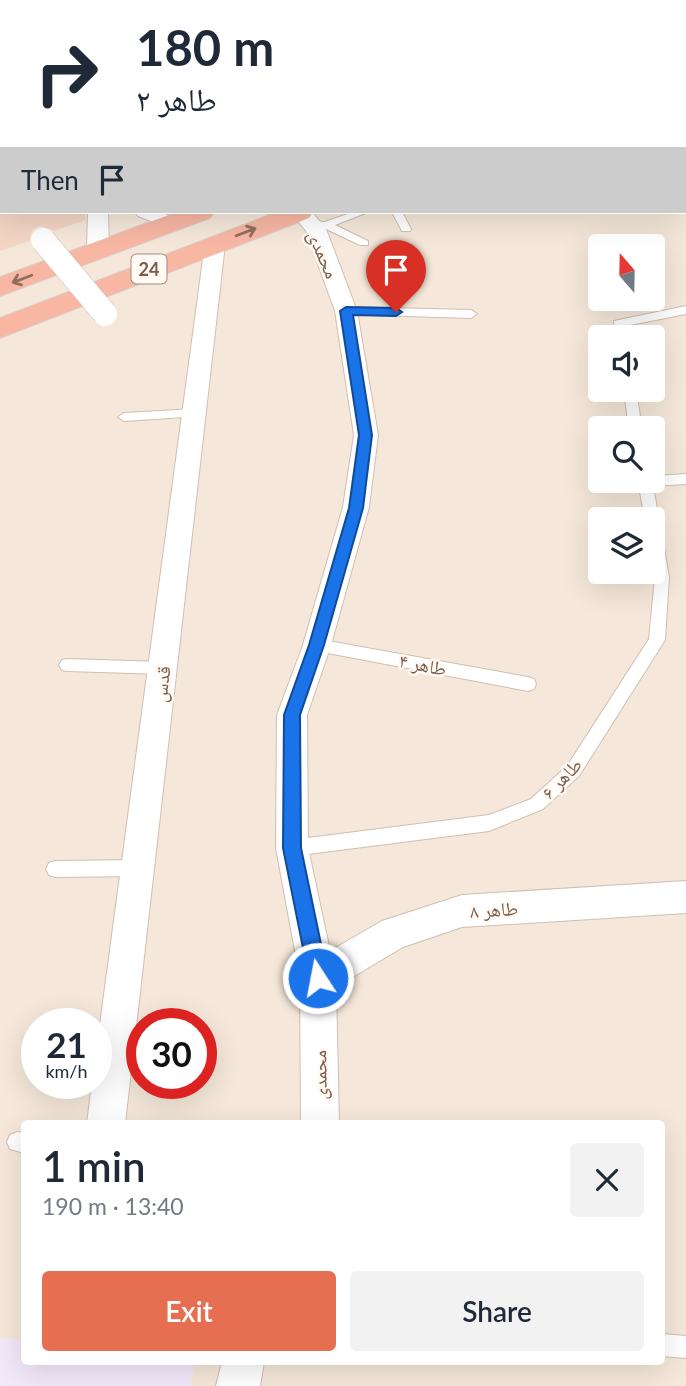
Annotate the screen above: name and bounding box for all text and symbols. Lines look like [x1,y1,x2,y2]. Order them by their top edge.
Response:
text: 180 m [136,18,274,76]
icon: right [21,28,112,119]
text: طاهر ۲ [136,79,217,118]
icon: arrive [93,161,131,199]
text: Then [21,164,79,196]
one-way arrow [235,225,256,238]
street label: محمدی [303,227,344,282]
north arrow [588,234,665,312]
map controls [588,234,665,584]
pin [366,240,426,312]
icon: arrive [377,251,415,289]
road number: 24 [132,255,166,284]
one-way arrow [12,274,34,286]
button: sound [588,325,665,402]
button: search [588,416,665,493]
button: layers [588,507,665,584]
street label: طاهر ۴ [397,648,449,681]
street label: قدس [147,665,176,704]
street label: طاهر ۶ [536,753,587,804]
street label: طاهر ۸ [469,896,519,923]
position arrow [281,941,355,1015]
speed limit sign: 30 [126,1008,217,1099]
text: 21 [46,1023,87,1065]
street label: محمدی [307,1050,332,1100]
text: km/h [45,1060,88,1082]
text: 1 min [42,1141,146,1191]
button: close [570,1143,644,1217]
text: 190 m · 13:40 [42,1192,184,1220]
button: Exit [42,1271,336,1351]
button: Share [350,1271,644,1351]

